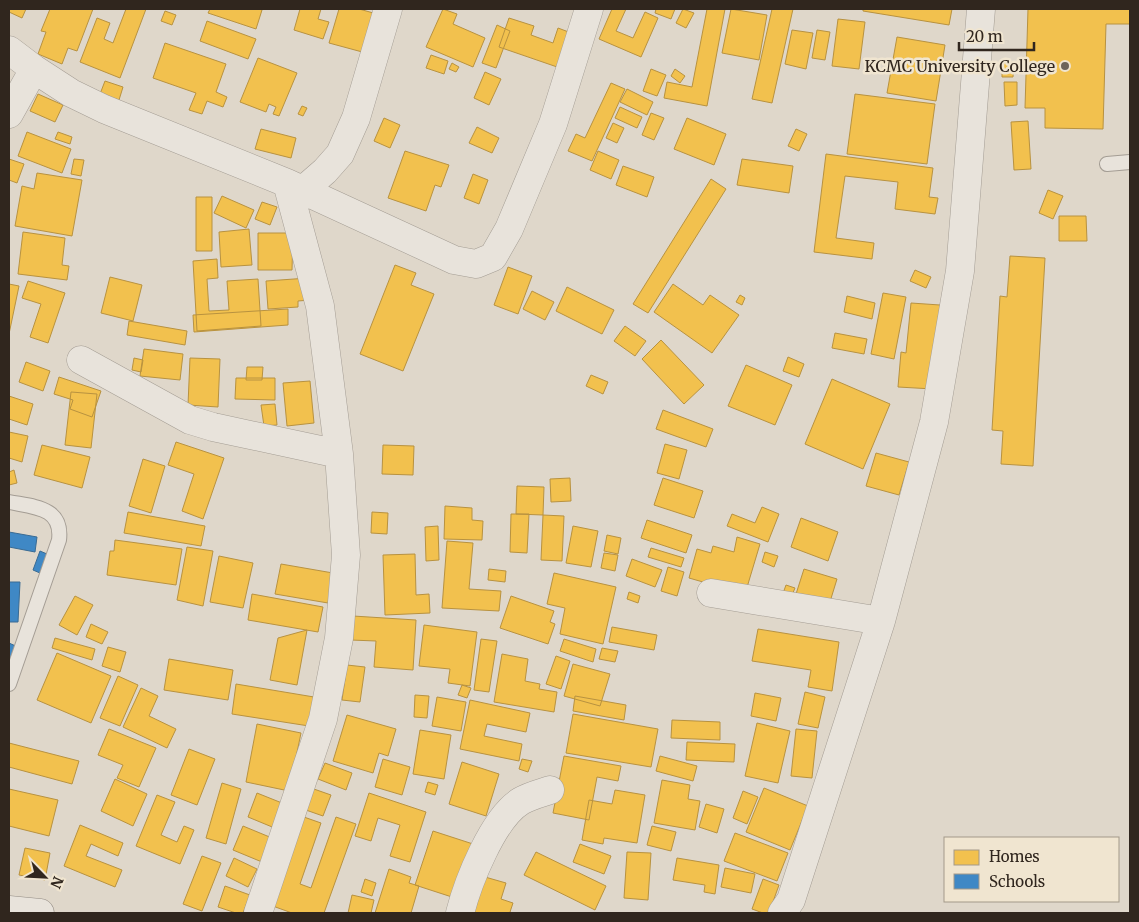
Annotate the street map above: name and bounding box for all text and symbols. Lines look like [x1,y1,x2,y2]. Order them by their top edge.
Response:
scale bar [959,20,1034,52]
text: 20 m [966,27,1003,46]
place label: KCMC University College [865,56,1055,76]
marker: KCMC University College [1059,60,1071,72]
legend [944,837,1119,902]
text: Homes [989,847,1040,866]
north arrow [20,852,70,902]
text: Schools [989,872,1045,891]
text: N [46,874,67,891]

